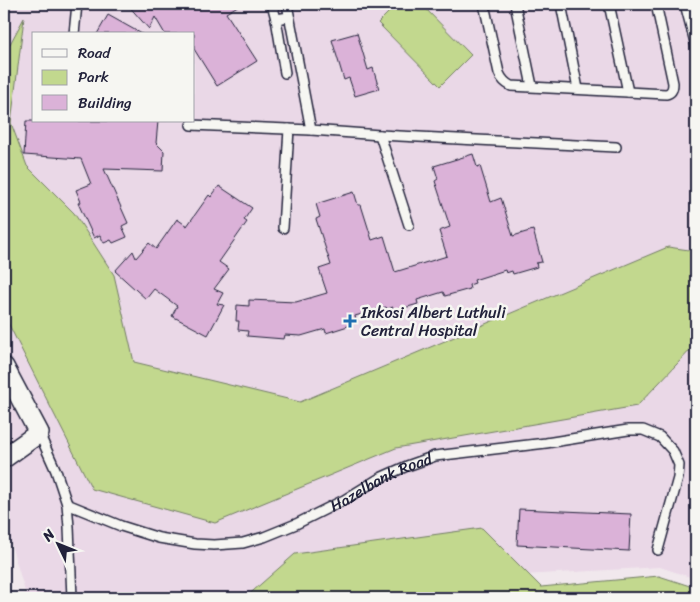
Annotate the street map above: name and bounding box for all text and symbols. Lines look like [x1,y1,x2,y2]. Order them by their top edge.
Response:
legend [32,32,195,122]
text: Road [78,40,111,66]
text: Park [78,64,109,90]
text: Building [78,90,132,116]
place label: Inkosi Albert Luthuli Central Hospital [360,298,506,345]
marker: Inkosi Albert Luthuli Central Hospital [343,314,357,328]
street label: Hazelbank Road [324,444,438,520]
north arrow [32,520,82,570]
text: N [36,523,62,548]

